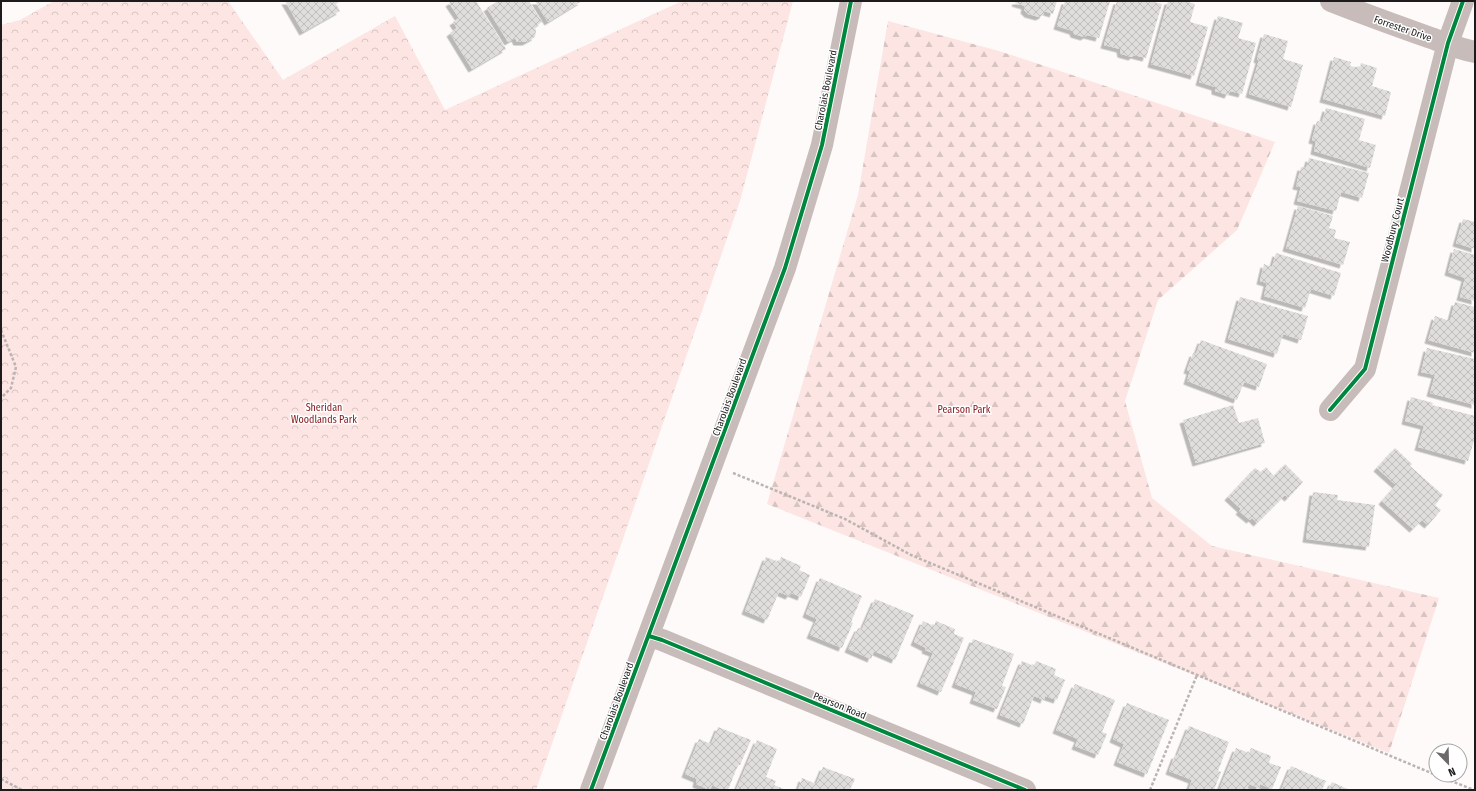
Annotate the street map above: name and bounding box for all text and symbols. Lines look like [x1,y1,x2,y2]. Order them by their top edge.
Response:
street label: Forrester Drive [1372,13,1433,44]
street label: Charolais Boulevard [812,49,840,131]
street label: Woodbury Court [1379,196,1407,264]
street label: Charolais Boulevard [710,357,750,438]
park label: Sheridan Woodlands Park [291,402,357,426]
park label: Pearson Park [938,404,991,416]
street label: Charolais Boulevard [597,661,637,742]
street label: Pearson Road [811,690,868,722]
north arrow [1428,743,1468,783]
text: N [1446,764,1457,779]

